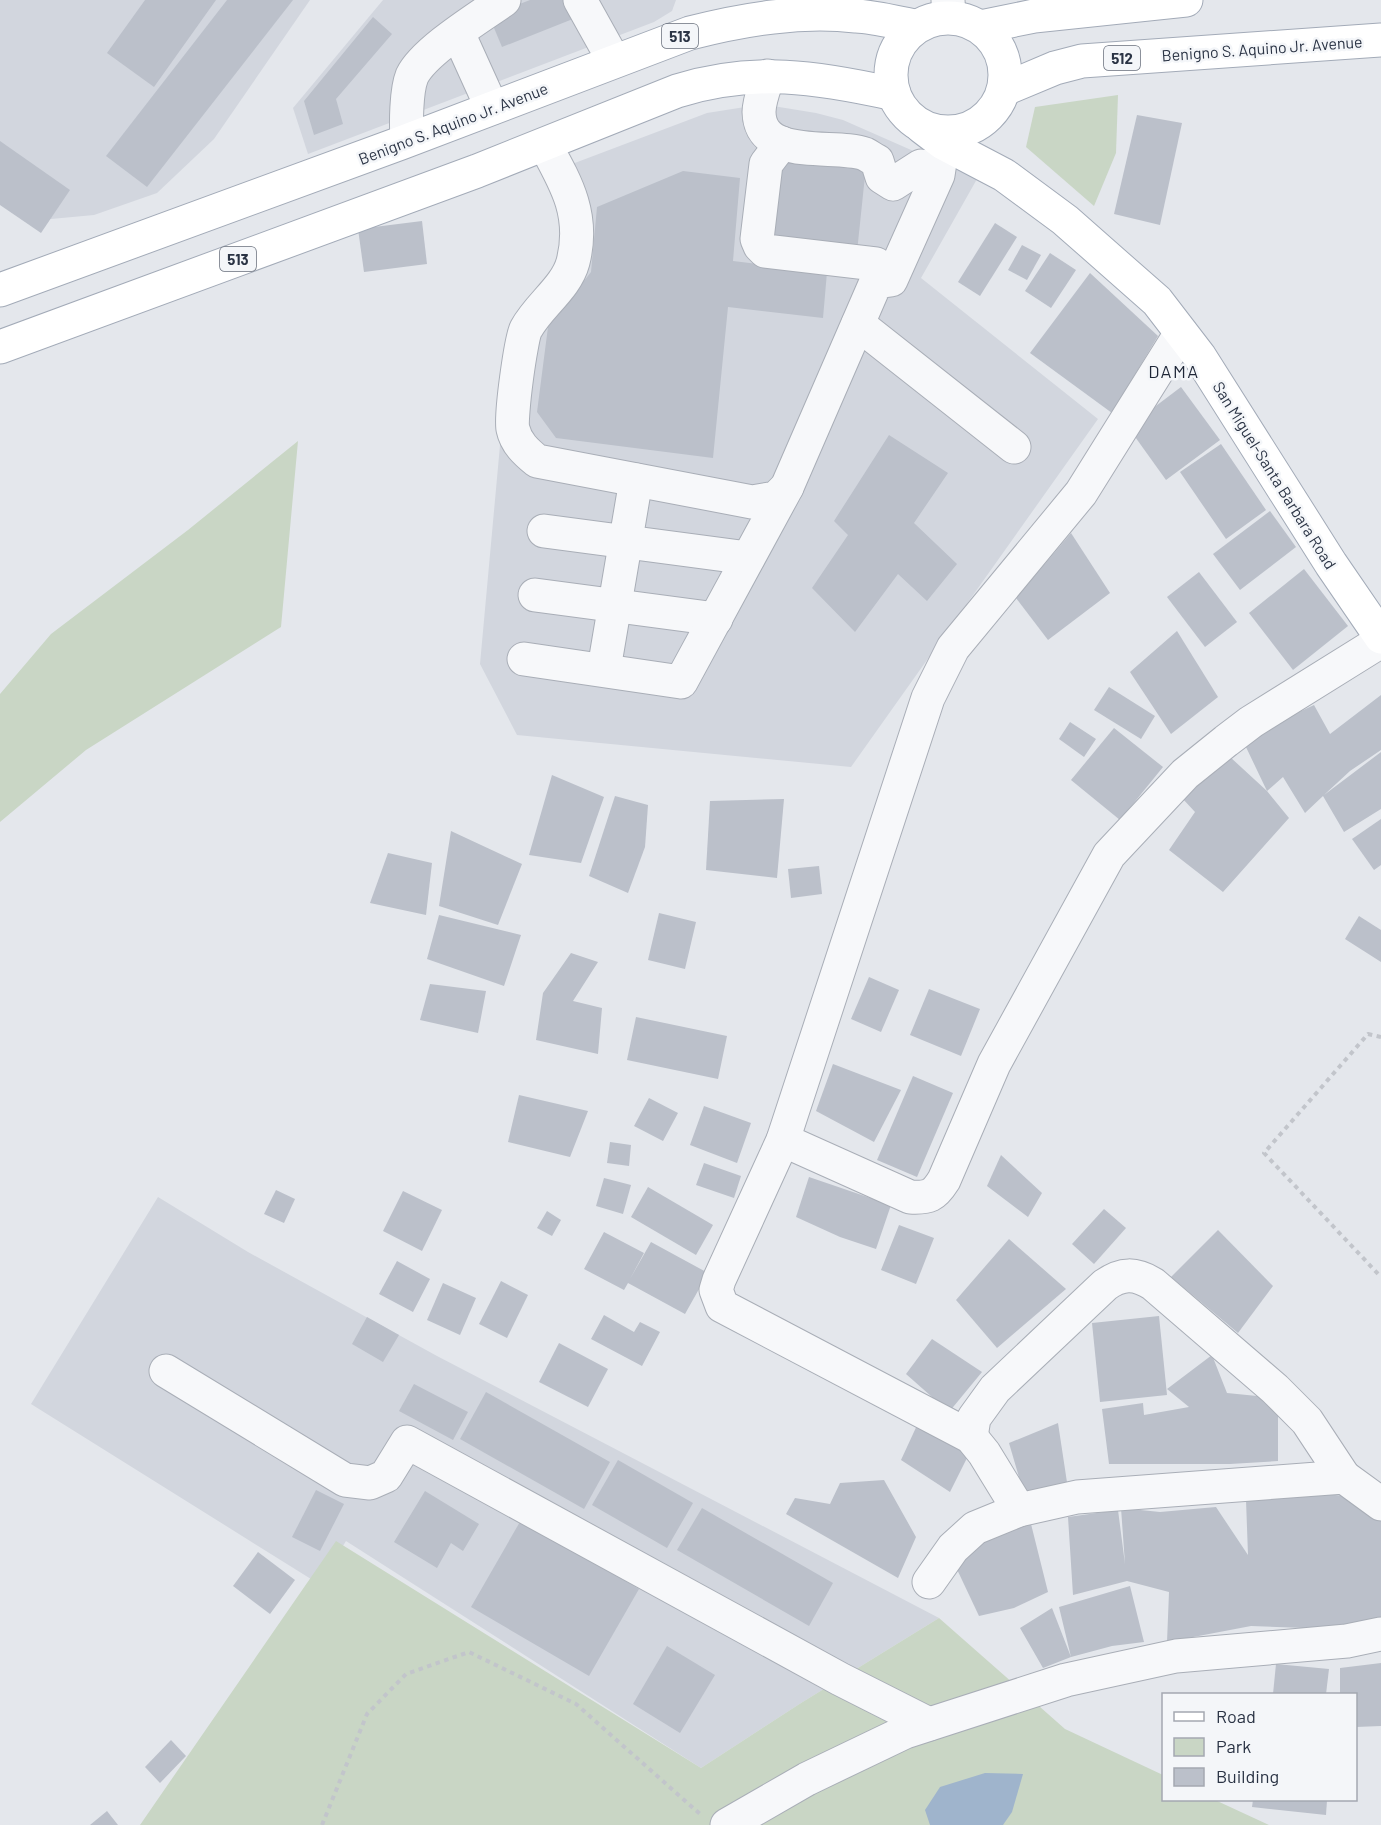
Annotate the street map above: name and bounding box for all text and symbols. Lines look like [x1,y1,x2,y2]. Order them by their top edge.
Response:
road number: 513 [662,24,698,48]
street label: Benigno S. Aquino Jr. Avenue [1161,32,1363,64]
road number: 512 [1104,46,1140,70]
street label: Benigno S. Aquino Jr. Avenue [356,78,550,168]
road number: 513 [220,247,256,271]
district label: DAMA [1148,360,1200,382]
street label: San Miguel-Santa Barbara Road [1209,378,1341,572]
legend [1162,1693,1357,1801]
text: Road [1216,1705,1256,1727]
text: Park [1216,1735,1251,1757]
text: Building [1216,1765,1279,1787]

